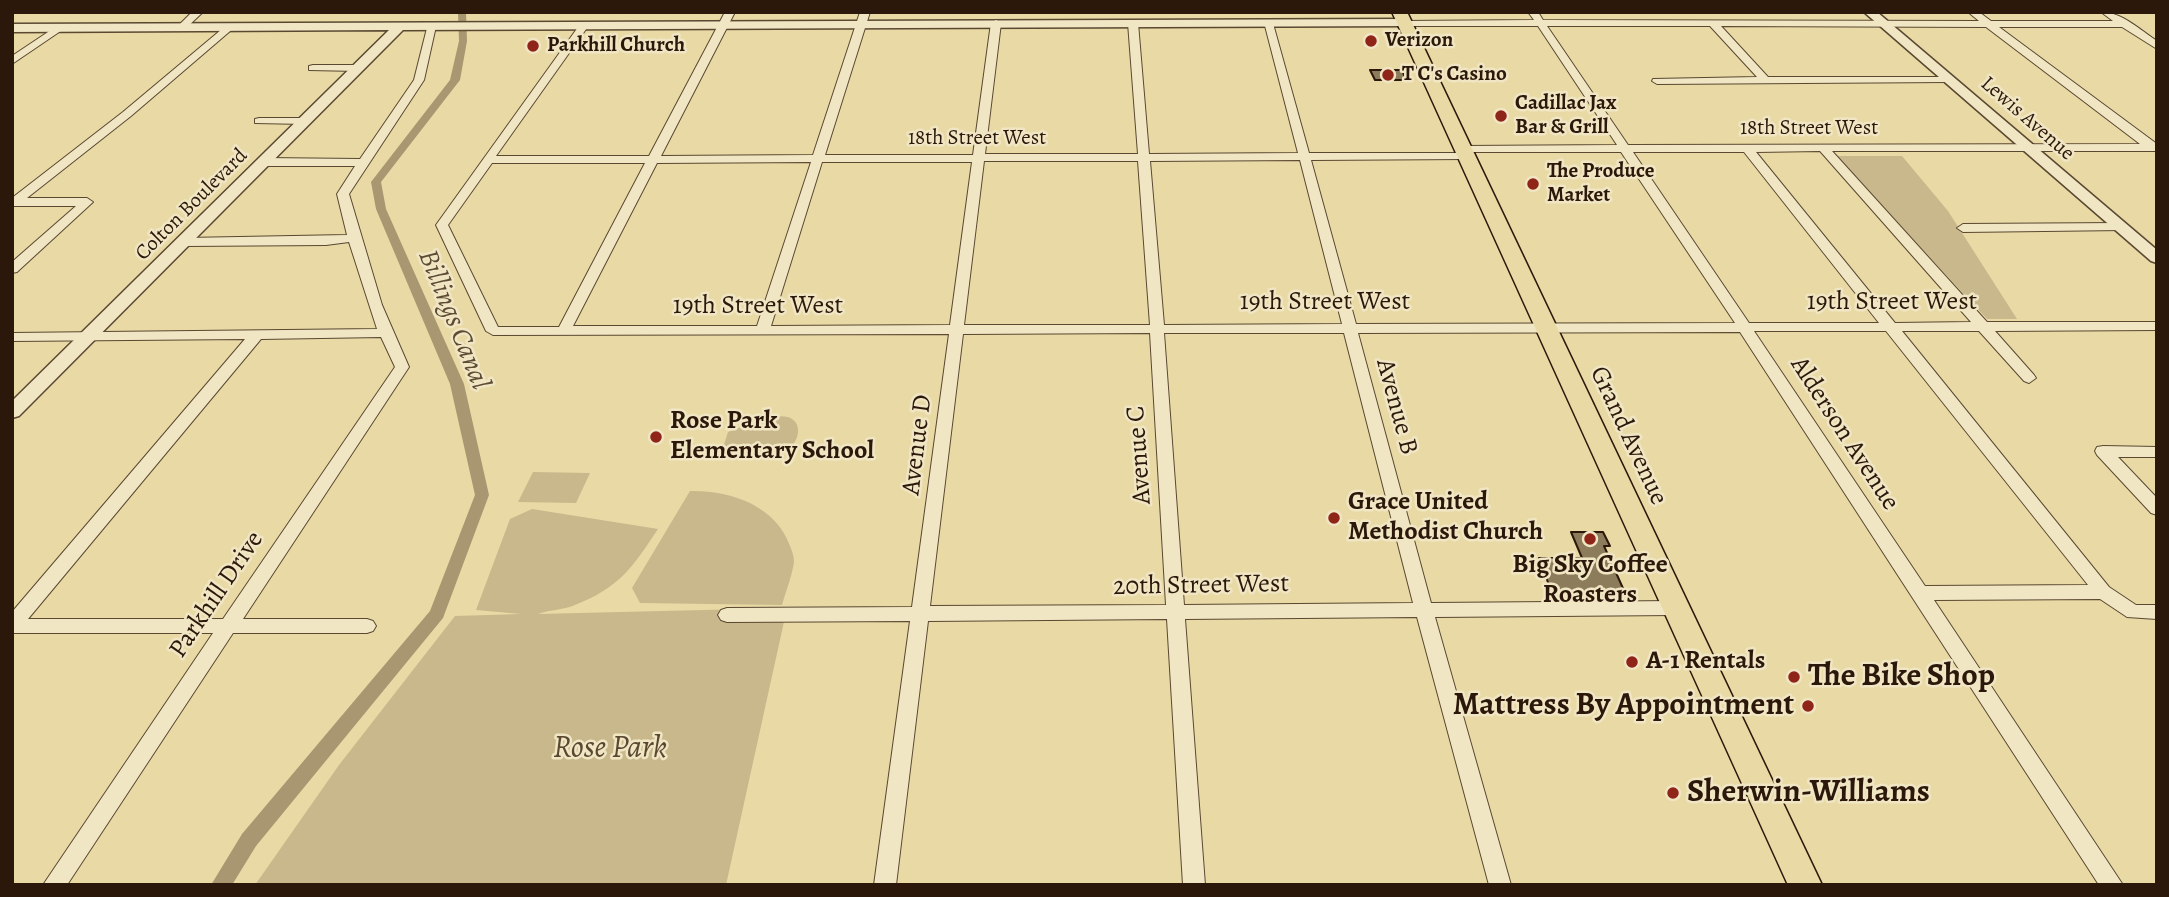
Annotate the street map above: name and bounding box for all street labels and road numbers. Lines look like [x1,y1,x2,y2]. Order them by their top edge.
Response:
street label: Lewis Avenue [1975,71,2079,167]
street label: 18th Street West [1740,116,1878,142]
street label: 18th Street West [908,126,1046,152]
street label: Colton Boulevard [131,144,253,266]
street label: 19th Street West [1240,287,1410,319]
street label: 19th Street West [1807,287,1977,319]
street label: 19th Street West [673,291,843,323]
street label: Alderson Avenue [1783,351,1905,517]
street label: Avenue B [1368,356,1424,458]
street label: Grand Avenue [1582,362,1674,510]
street label: Avenue D [896,393,940,497]
street label: Avenue C [1121,405,1159,505]
street label: Parkhill Drive [163,526,271,664]
street label: 20th Street West [1113,569,1289,603]

